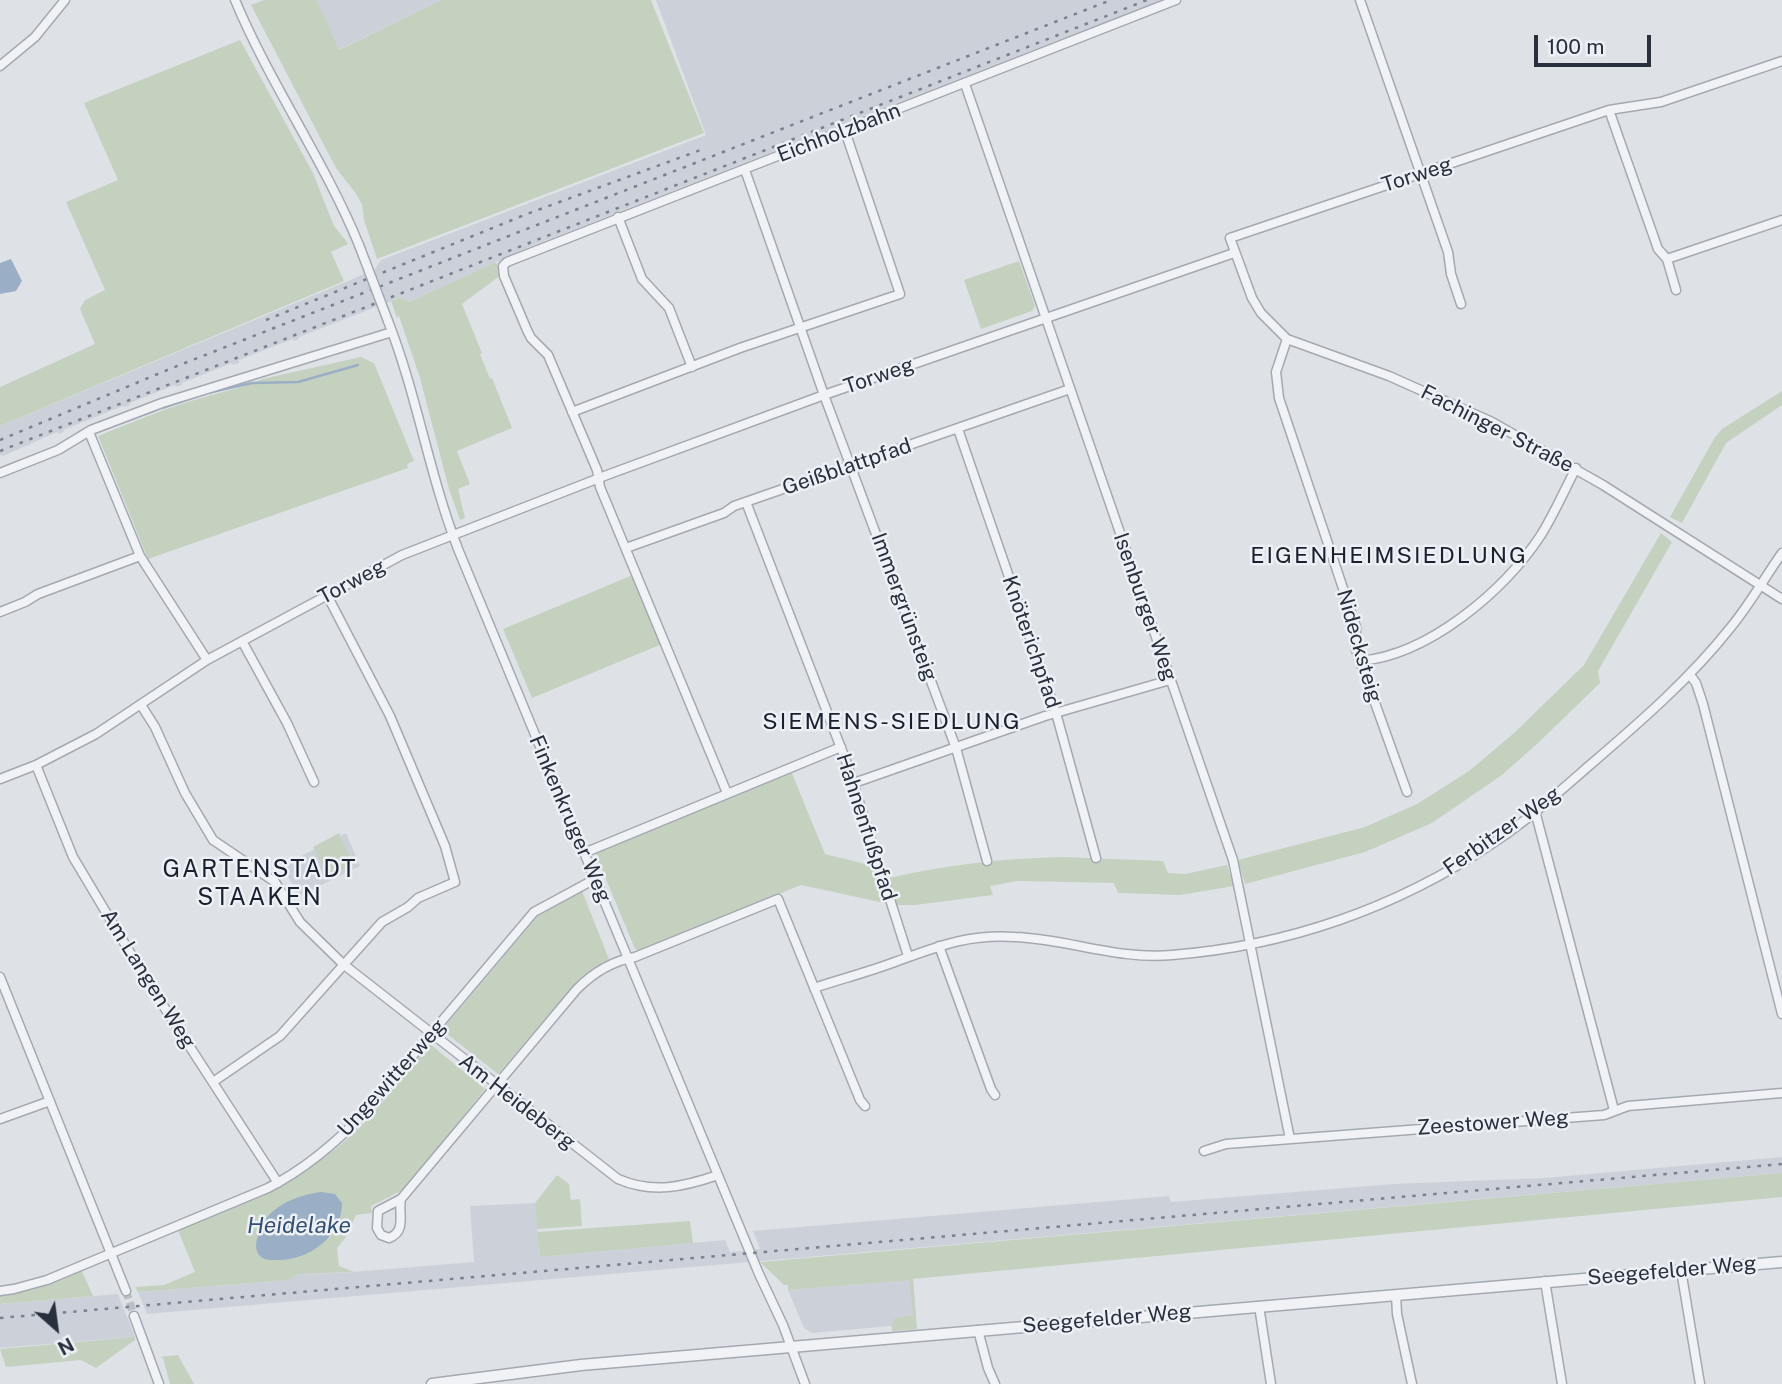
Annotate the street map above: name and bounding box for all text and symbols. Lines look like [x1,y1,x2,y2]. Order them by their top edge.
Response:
scale bar [1537,21,1654,65]
text: 100 m [1547,34,1604,59]
street label: Eichholzbahn [774,98,904,168]
street label: Torweg [1379,152,1455,198]
street label: Torweg [841,352,917,400]
street label: Fachinger Straße [1416,380,1578,478]
street label: Geißblattpfad [779,433,915,501]
street label: Immergrünsteig [865,529,943,685]
street label: Isenburger Weg [1108,530,1182,684]
district label: EIGENHEIMSIEDLUNG [1252,542,1526,570]
street label: Torweg [314,554,390,610]
street label: Knöterichpfad [996,572,1066,712]
street label: Nidecksteig [1331,586,1387,706]
district label: SIEMENS-SIEDLUNG [764,708,1020,736]
street label: Finkenkruger Weg [523,732,617,906]
street label: Hahnenfußpfad [830,750,902,904]
street label: Ferbitzer Weg [1439,781,1565,881]
district label: GARTENSTADT STAAKEN [164,856,356,912]
street label: Am Langen Weg [95,905,201,1053]
street label: Ungewitterweg [333,1014,451,1142]
street label: Am Heideberg [454,1049,580,1155]
street label: Zeestower Weg [1416,1105,1570,1141]
water label: Heidelake [247,1212,351,1240]
street label: Seegefelder Weg [1586,1251,1758,1291]
north arrow [21,1293,91,1363]
street label: Seegefelder Weg [1021,1299,1193,1339]
text: N [54,1333,78,1360]

